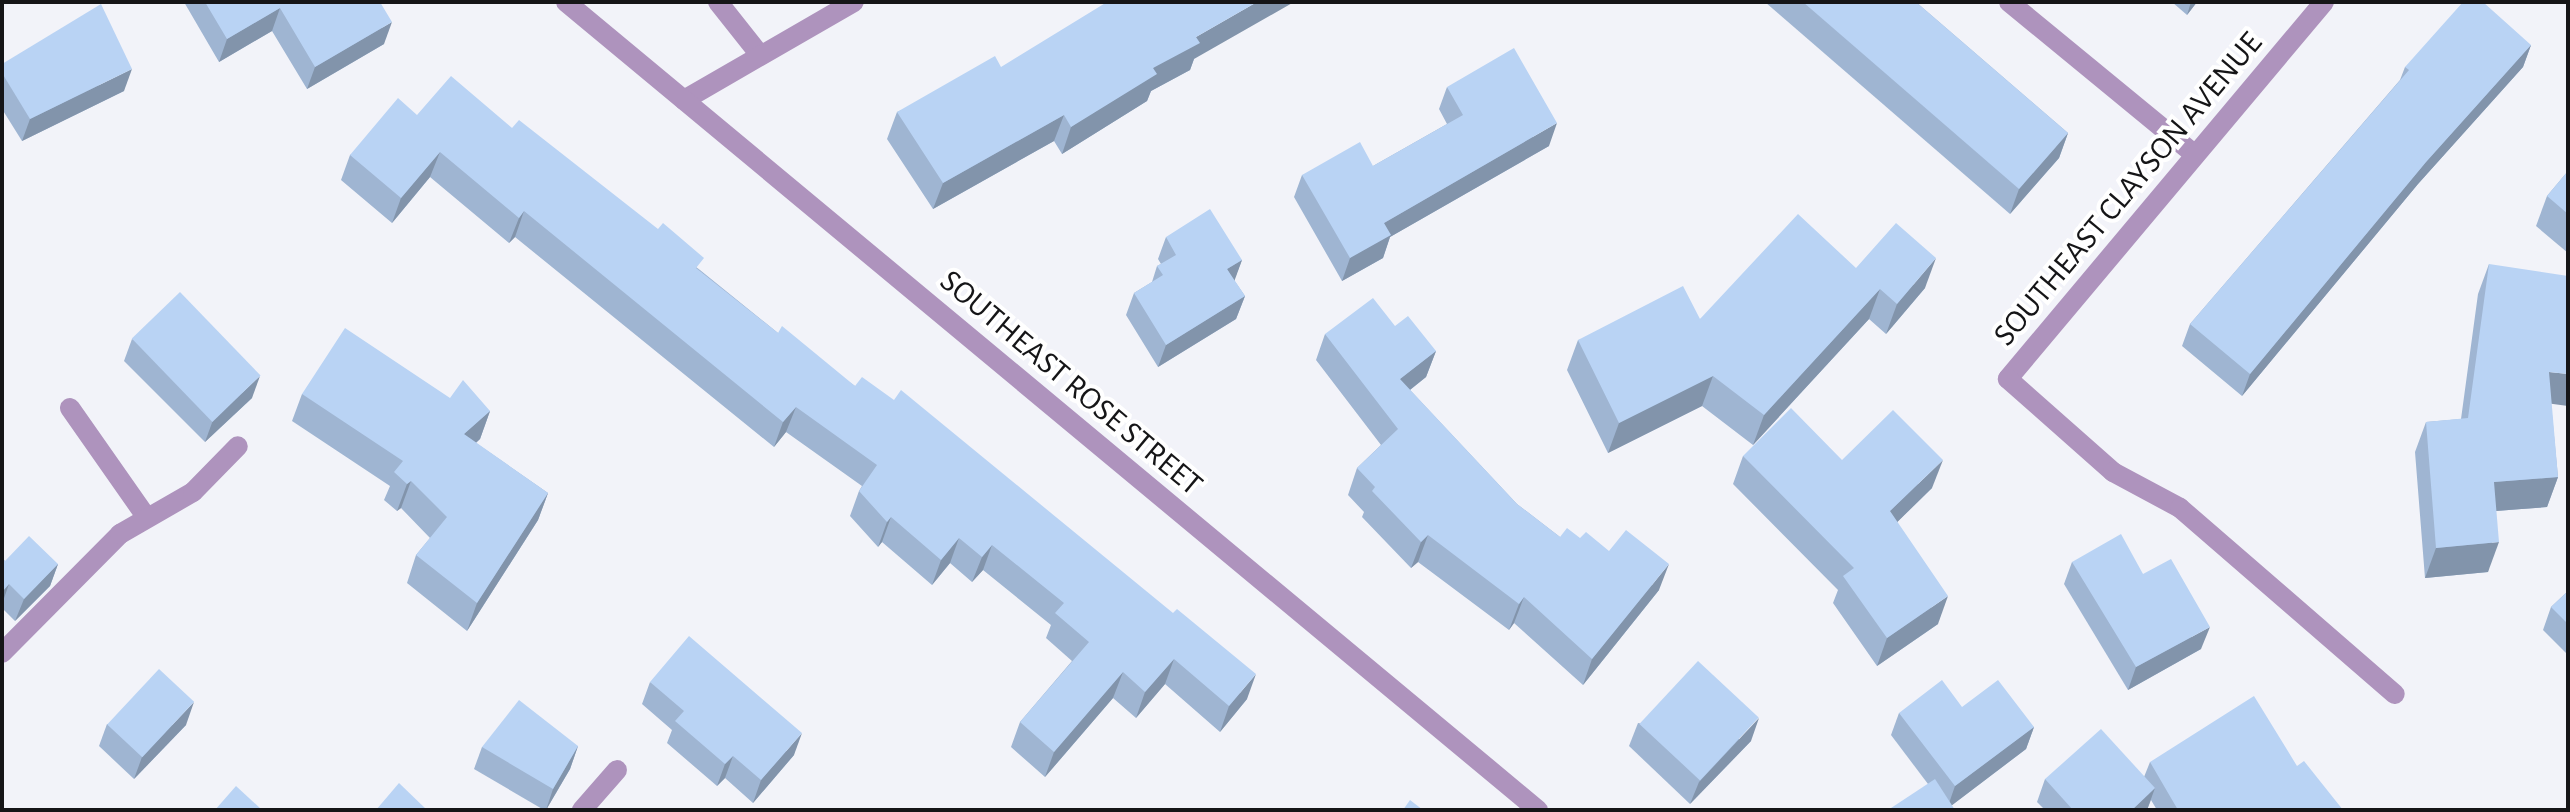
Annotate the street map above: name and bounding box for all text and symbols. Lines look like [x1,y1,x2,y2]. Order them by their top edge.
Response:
street label: SOUTHEAST CLAYSON AVENUE [1986,24,2270,354]
street label: SOUTHEAST ROSE STREET [932,262,1210,504]

